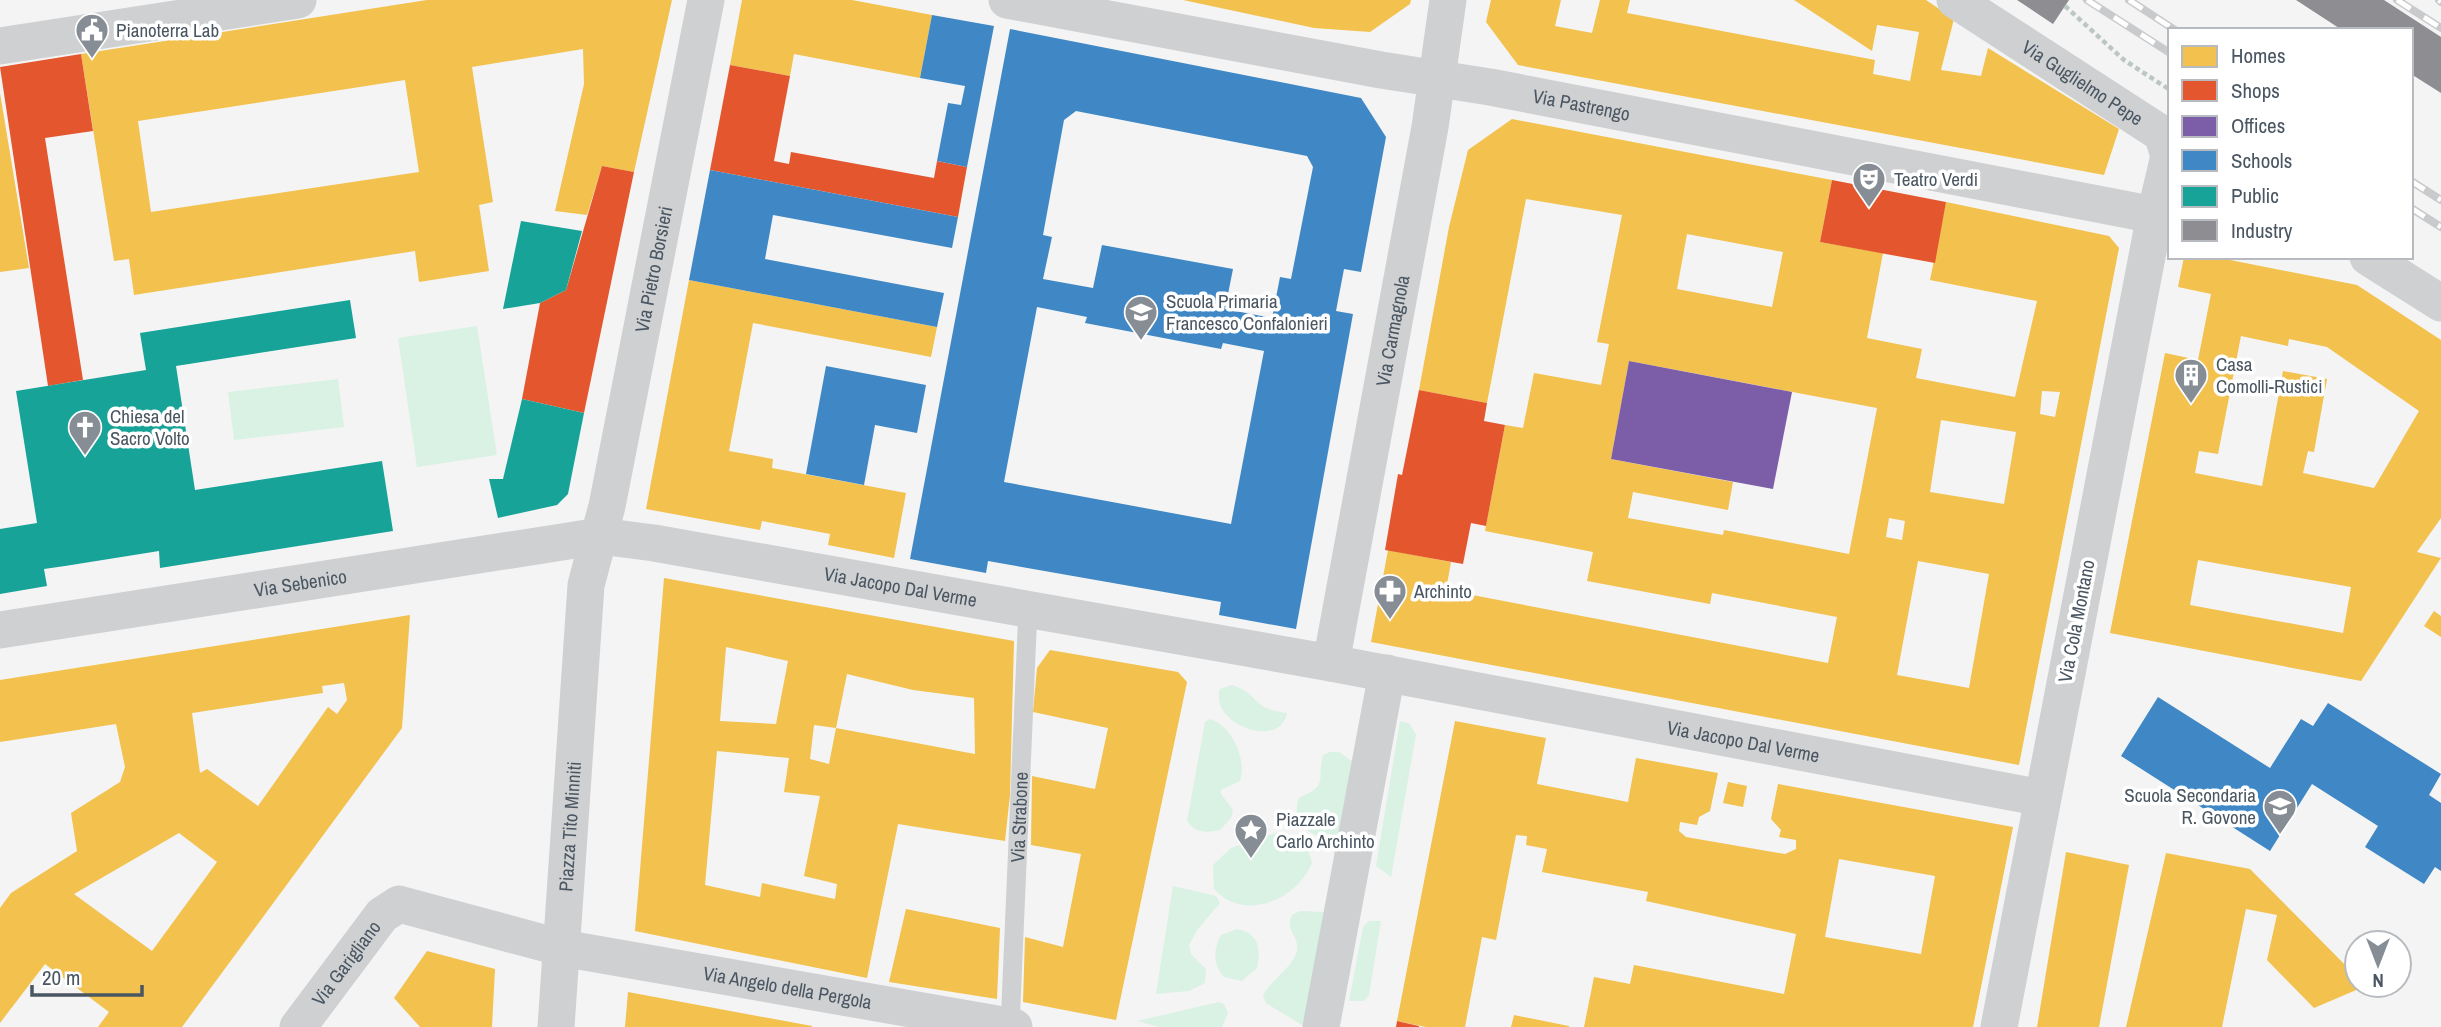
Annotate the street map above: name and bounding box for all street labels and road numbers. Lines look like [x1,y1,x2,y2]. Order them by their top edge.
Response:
street label: Via Guglielmo Pepe [2017,34,2148,131]
street label: Via Pastrengo [1531,83,1632,127]
street label: Via Pietro Borsieri [628,204,678,335]
street label: Via Carmagnola [1369,273,1415,388]
street label: Via Cola Montano [2051,557,2101,685]
street label: Via Jacopo Dal Verme [822,560,979,613]
street label: Via Sebenico [252,563,348,603]
street label: Via Jacopo Dal Verme [1665,714,1822,769]
street label: Piazza Tito Minniti [552,761,587,892]
street label: Via Strabone [1004,771,1034,863]
street label: Via Garigliano [306,915,386,1011]
street label: Via Angelo della Pergola [701,960,874,1015]

